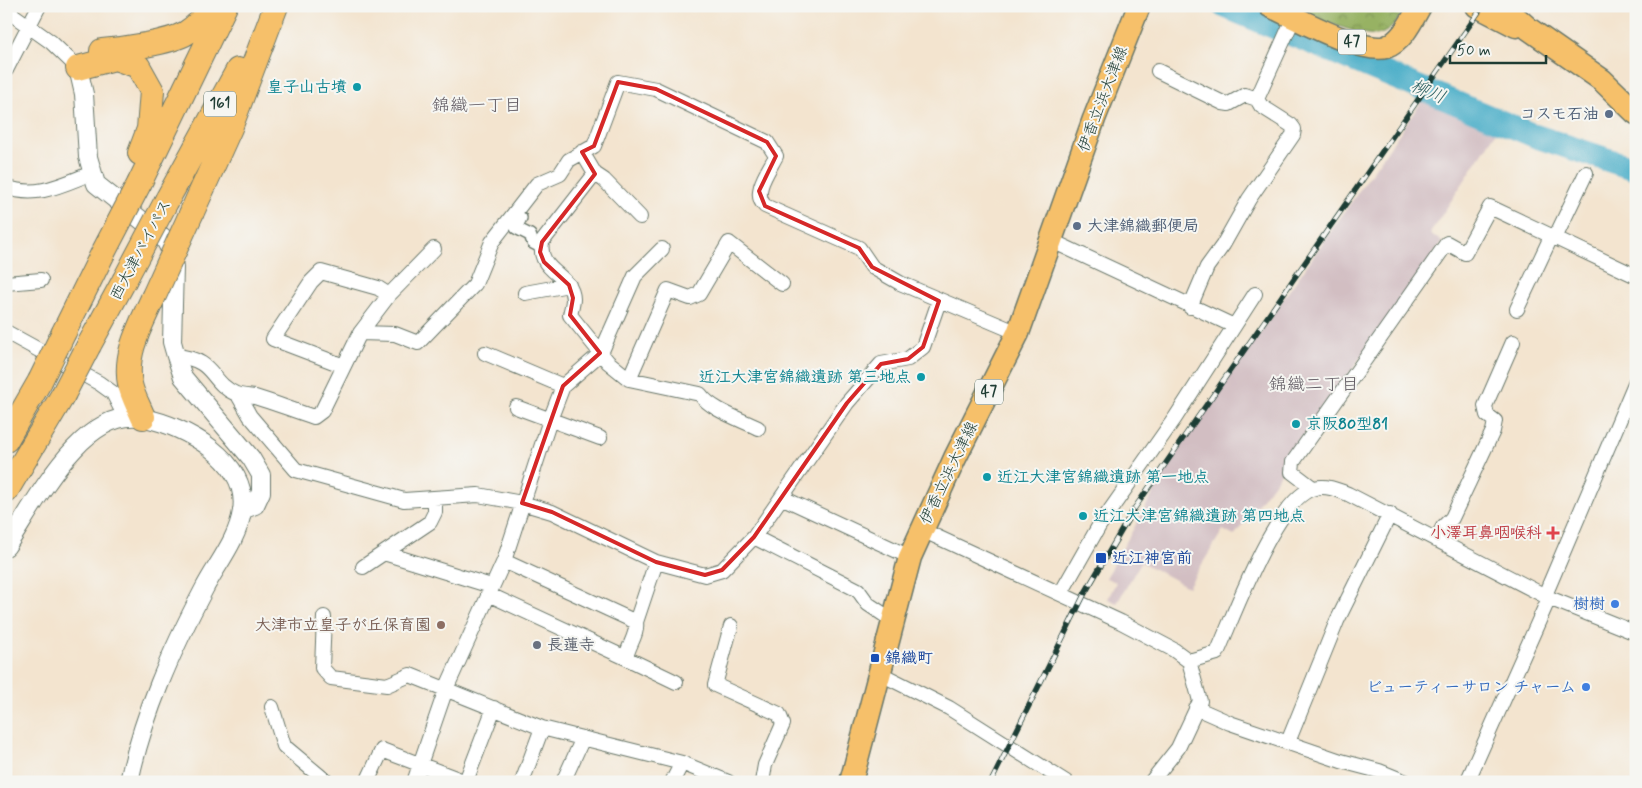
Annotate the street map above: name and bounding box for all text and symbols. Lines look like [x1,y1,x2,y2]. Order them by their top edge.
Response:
road number: 47 [1338,30,1366,54]
scale bar [1450,32,1546,64]
text: 50 m [1457,41,1491,61]
street label: 伊香立浜大津線 [1073,43,1133,155]
water label: 柳川 [1407,74,1449,110]
place label: 皇子山古墳 [267,77,347,98]
marker: 皇子山古墳 [351,81,363,93]
road number: 161 [204,92,236,116]
district label: 錦織一丁目 [432,94,522,118]
place label: コスモ石油 [1520,104,1599,125]
marker: コスモ石油 [1603,108,1615,120]
street label: 西大津バイパス [106,196,176,304]
place label: 大津錦織郵便局 [1087,216,1199,237]
marker: 大津錦織郵便局 [1071,220,1083,232]
place label: 近江大津宮錦織遺跡 第三地点 [699,367,911,388]
marker: 近江大津宮錦織遺跡 第三地点 [915,371,927,383]
district label: 錦織二丁目 [1269,373,1359,397]
road number: 47 [975,380,1003,404]
place label: 京阪80型81 [1306,414,1388,435]
street label: 伊香立浜大津線 [915,418,983,528]
marker: 京阪80型81 [1290,418,1302,430]
place label: 近江大津宮錦織遺跡 第一地点 [997,467,1209,488]
marker: 近江大津宮錦織遺跡 第一地点 [981,471,993,483]
place label: 近江大津宮錦織遺跡 第四地点 [1093,506,1305,527]
marker: 近江大津宮錦織遺跡 第四地点 [1077,510,1089,522]
place label: 小澤耳鼻咽喉科 [1430,523,1542,544]
marker: 小澤耳鼻咽喉科 [1546,526,1560,540]
place label: 近江神宮前 [1112,548,1192,569]
marker: 近江神宮前 [1094,551,1108,565]
place label: 樹樹 [1573,594,1605,615]
marker: 樹樹 [1609,598,1621,610]
place label: 大津市立皇子が丘保育園 [255,615,431,636]
marker: 大津市立皇子が丘保育園 [435,619,447,631]
place label: 長蓮寺 [547,635,595,656]
marker: 長蓮寺 [531,639,543,651]
place label: 錦織町 [885,648,933,669]
marker: 錦織町 [869,652,881,664]
place label: ビューティーサロン チャーム [1367,677,1576,698]
marker: ビューティーサロン チャーム [1580,681,1592,693]

